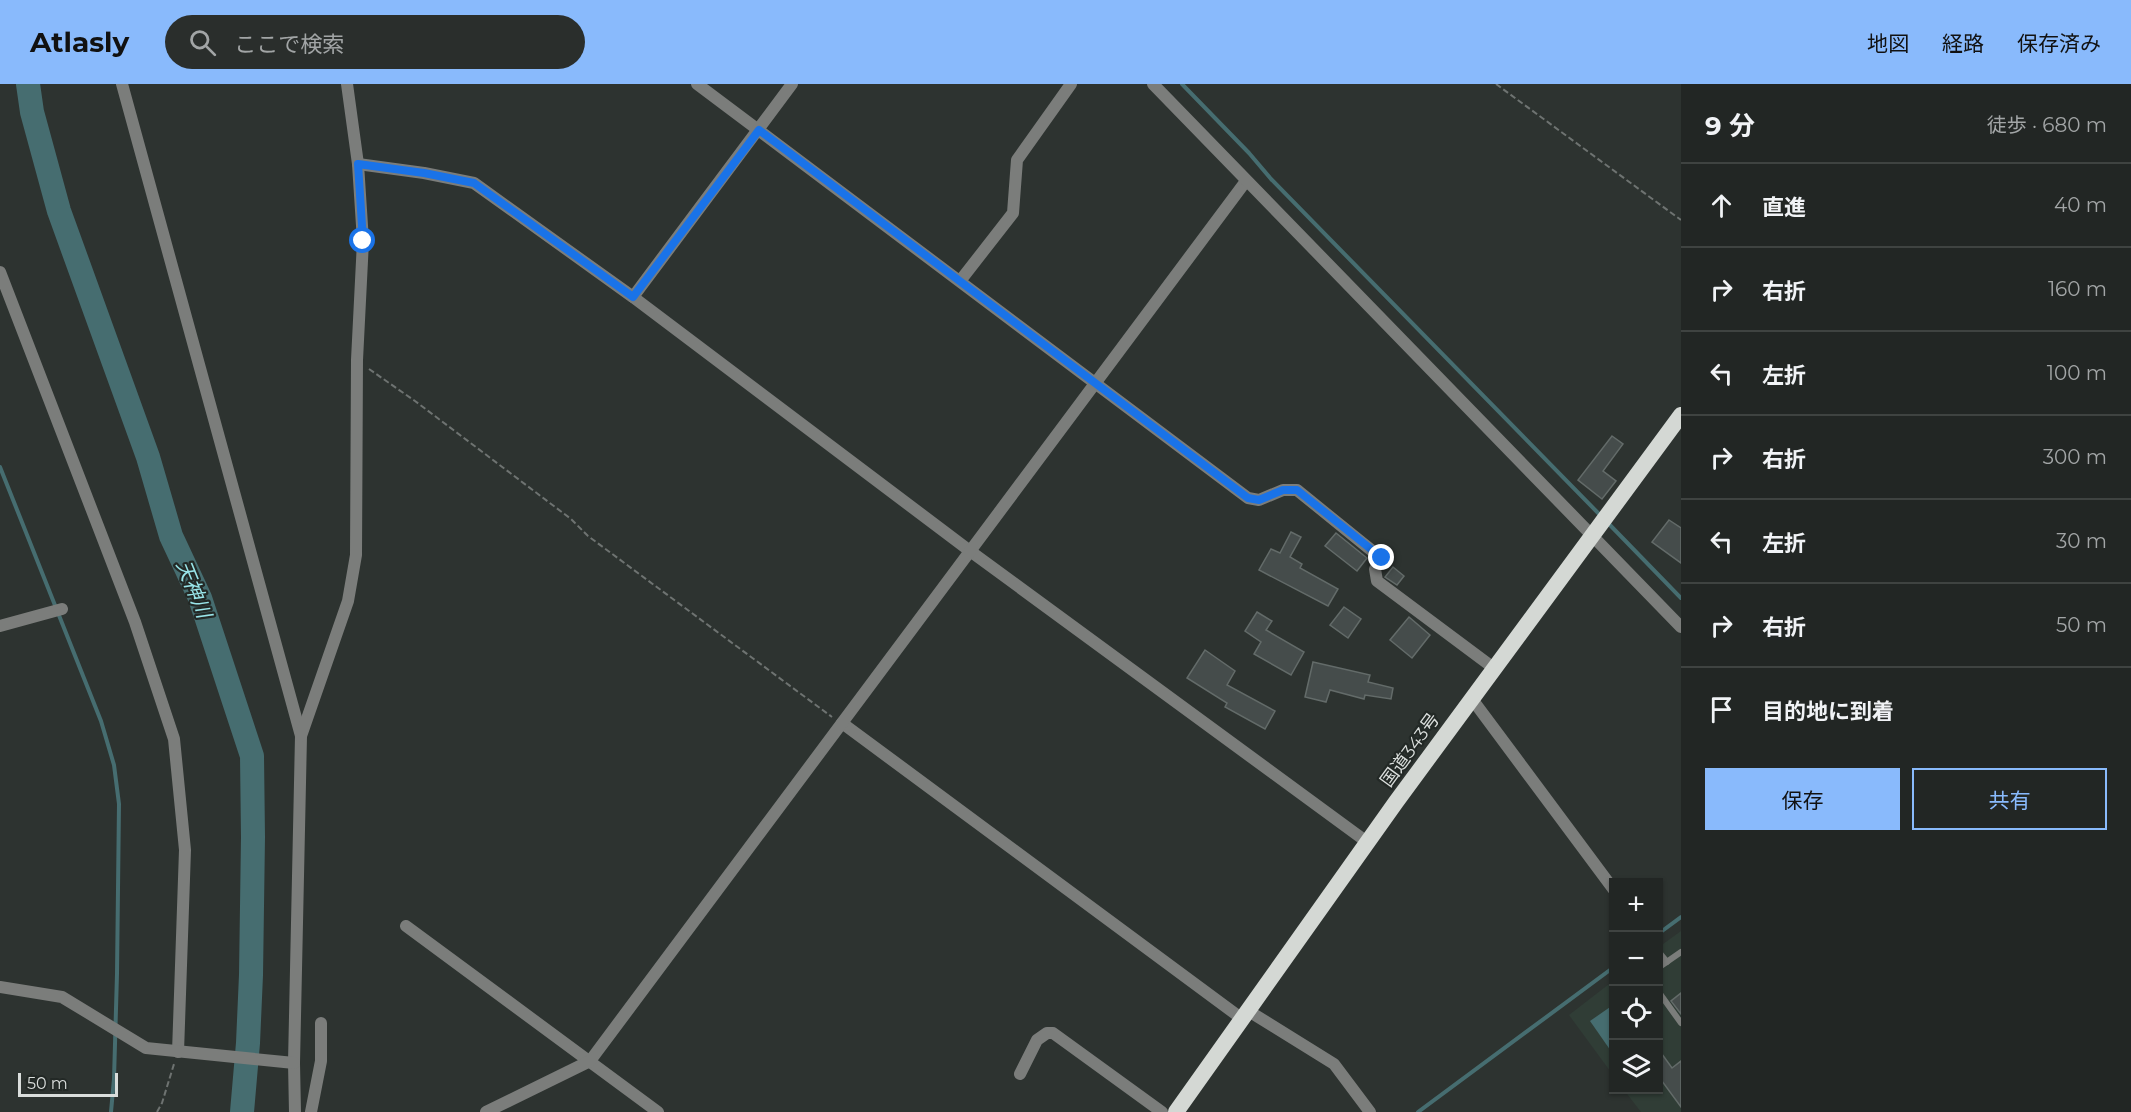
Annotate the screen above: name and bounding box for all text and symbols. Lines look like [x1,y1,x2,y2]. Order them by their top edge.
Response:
search box [165,15,585,69]
text: Atlasly [30,25,129,59]
icon: search [186,26,219,59]
text: ここで検索 [234,31,344,58]
text: 地図 [1867,31,1909,56]
text: 経路 [1942,31,1984,56]
text: 保存済み [2017,31,2101,56]
text: 9 分 [1705,110,1755,142]
text: 徒歩 · 680 m [1987,113,2107,137]
icon: ahead [1705,189,1738,222]
text: 40 m [2054,193,2107,217]
text: 直進 [1762,194,1806,221]
route start [349,227,375,253]
icon: right [1705,273,1738,306]
text: 160 m [2048,277,2107,301]
text: 右折 [1762,278,1806,305]
icon: left [1705,357,1738,390]
text: 100 m [2047,361,2107,385]
text: 左折 [1762,362,1806,389]
icon: right [1705,441,1738,474]
text: 300 m [2043,445,2107,469]
text: 右折 [1762,446,1806,473]
icon: left [1705,525,1738,558]
text: 30 m [2056,529,2107,553]
text: 左折 [1762,530,1806,557]
route end [1368,544,1394,570]
water label: 天神川 [172,557,217,623]
icon: right [1705,609,1738,642]
text: 50 m [2056,613,2107,637]
text: 右折 [1762,614,1806,641]
icon: arrive [1705,693,1738,726]
text: 目的地に到着 [1762,698,1894,725]
street label: 国道343号 [1376,709,1444,791]
button: 保存 [1705,768,1900,830]
button: 共有 [1912,768,2107,830]
map controls [1609,878,1663,1094]
button: + [1609,878,1663,932]
button: − [1609,932,1663,986]
button: locate [1609,986,1663,1040]
button: layers [1609,1040,1663,1094]
scale bar [18,1070,118,1098]
text: 50 m [27,1074,68,1093]

